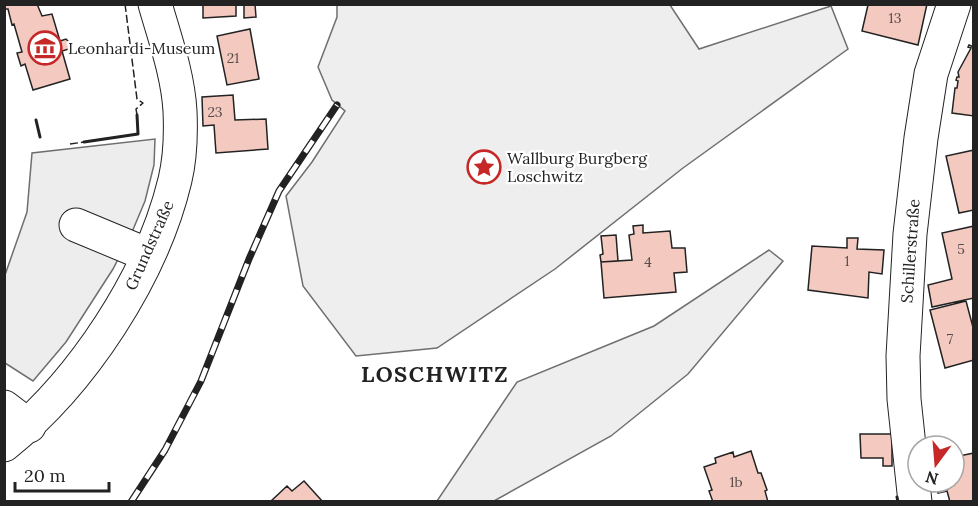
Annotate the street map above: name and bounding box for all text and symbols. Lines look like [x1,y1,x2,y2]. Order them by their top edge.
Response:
house number: 13 [889,9,902,27]
museum icon: Leonhardi-Museum [27,30,63,66]
place label: Leonhardi-Museum [68,38,215,58]
house number: 21 [227,49,239,67]
house number: 23 [207,103,223,121]
place label: Wallburg Burgberg Loschwitz [507,148,648,186]
place icon: Wallburg Burgberg Loschwitz [466,149,502,185]
street label: Grundstraße [120,197,178,293]
street label: Schillerstraße [896,198,924,304]
house number: 5 [957,240,965,258]
house number: 1 [844,252,850,270]
house number: 4 [644,253,652,271]
house number: 7 [947,330,954,348]
district label: LOSCHWITZ [361,360,509,388]
north arrow [906,434,966,494]
scale bar [15,455,110,493]
text: 20 m [24,464,66,487]
text: N [923,467,941,490]
house number: 1b [729,473,743,491]

